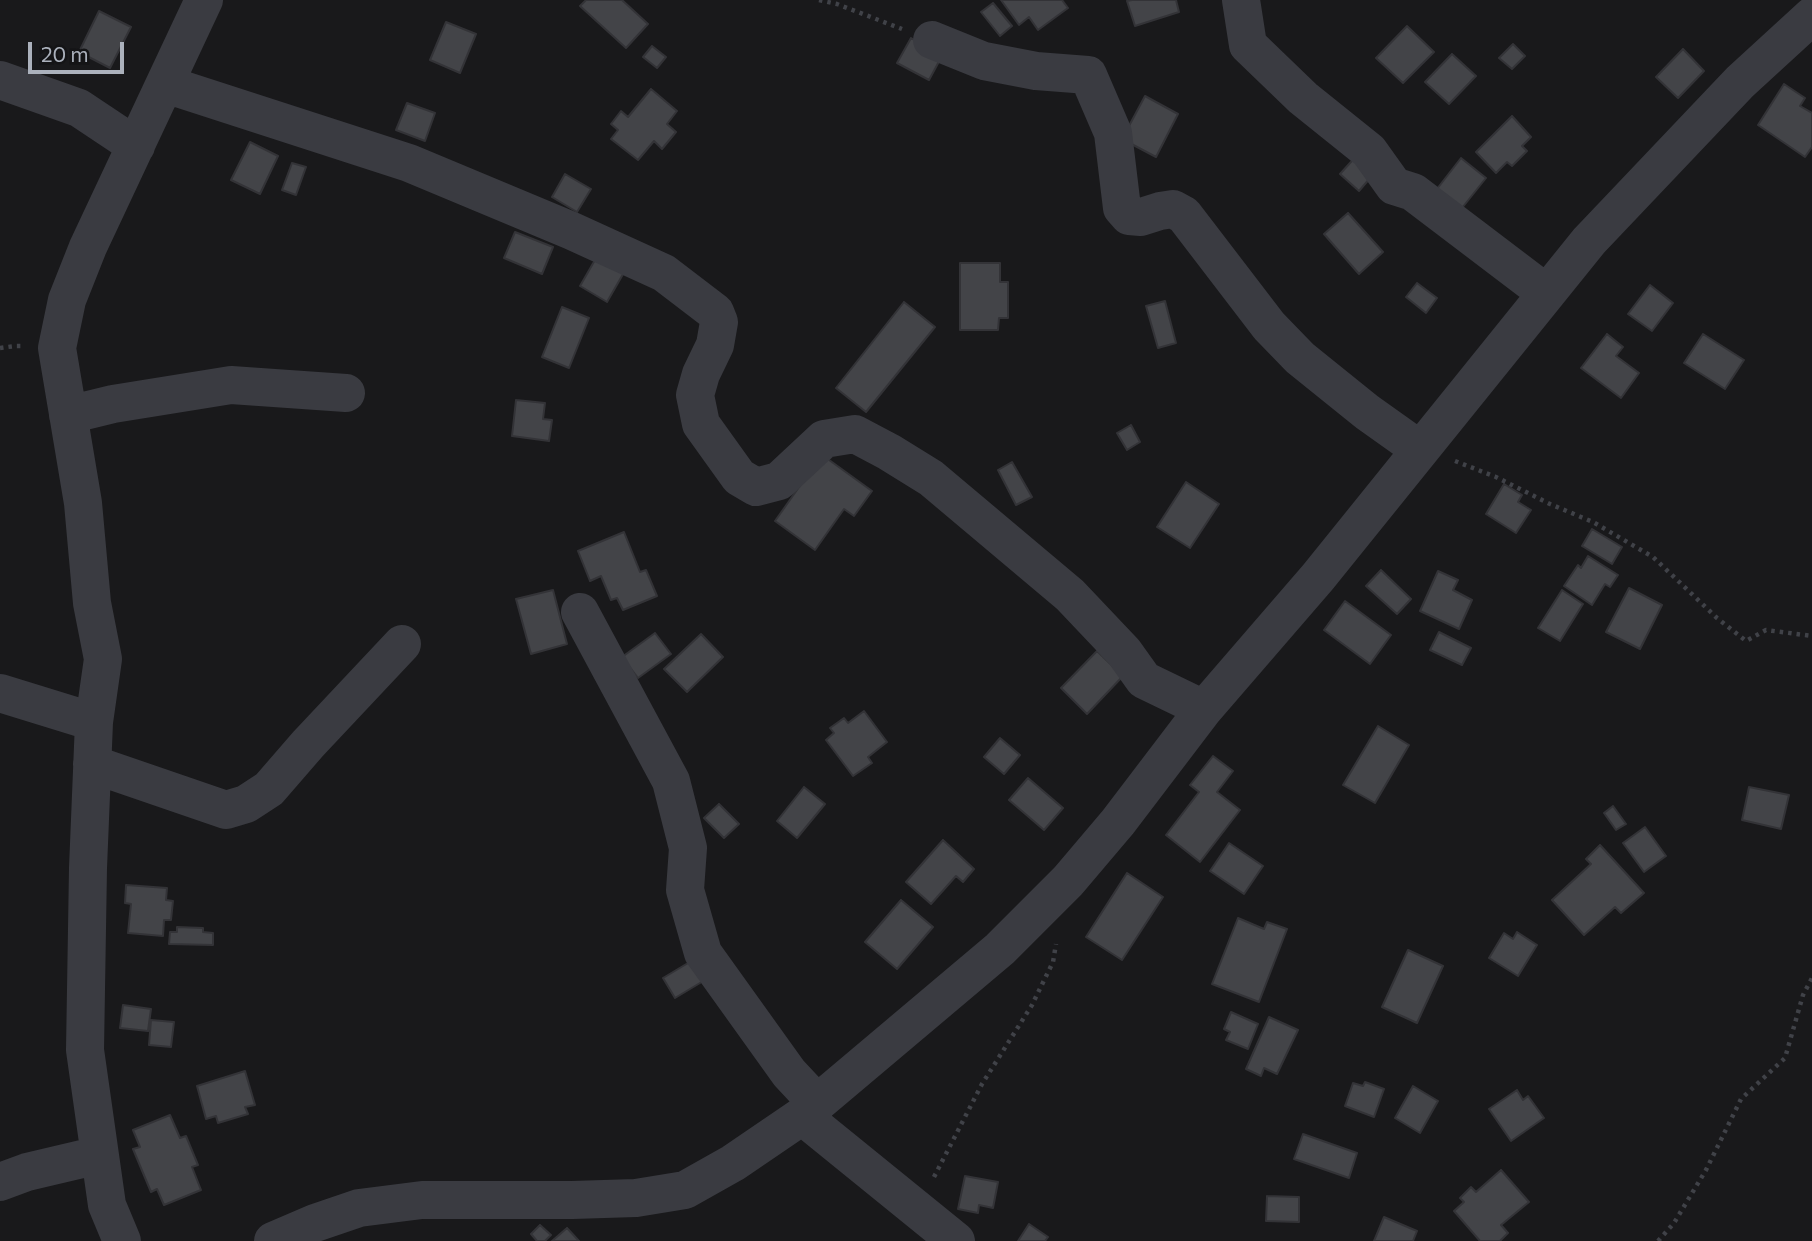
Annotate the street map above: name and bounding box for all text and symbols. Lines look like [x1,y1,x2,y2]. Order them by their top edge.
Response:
scale bar [32,28,128,72]
text: 20 m [41,41,89,66]

